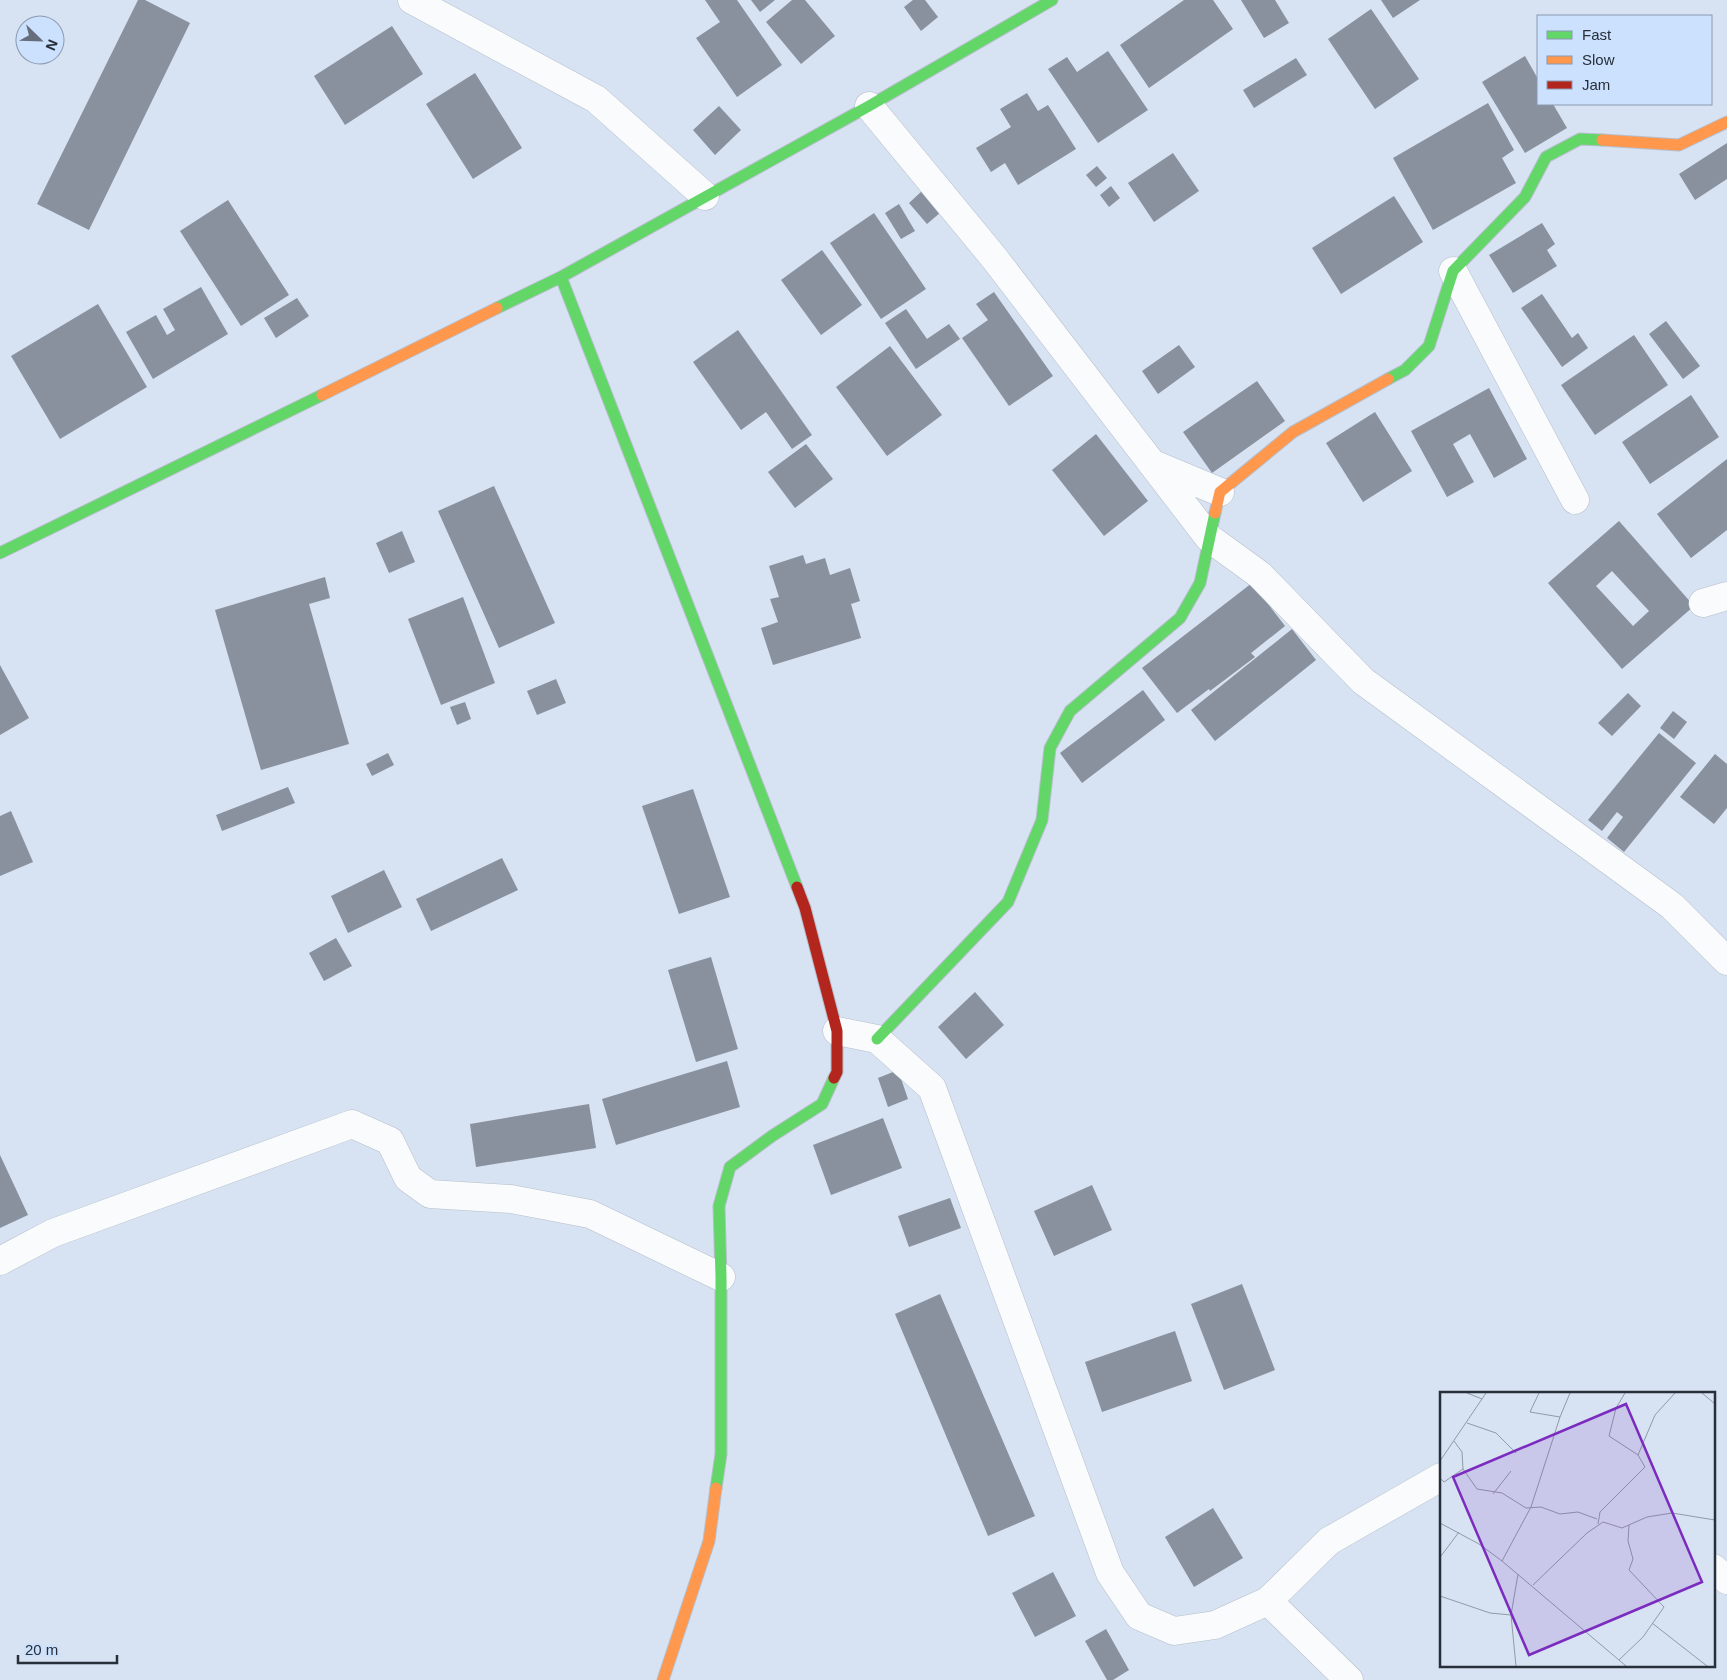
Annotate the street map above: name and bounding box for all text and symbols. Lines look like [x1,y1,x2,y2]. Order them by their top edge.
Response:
north arrow [15,15,65,65]
legend [1537,15,1712,105]
text: Fast [1582,26,1612,43]
text: N [43,37,61,53]
text: Slow [1582,51,1615,68]
text: Jam [1582,76,1610,93]
inset map [1440,1392,1714,1668]
scale bar [18,1632,116,1664]
text: 20 m [25,1641,58,1658]

